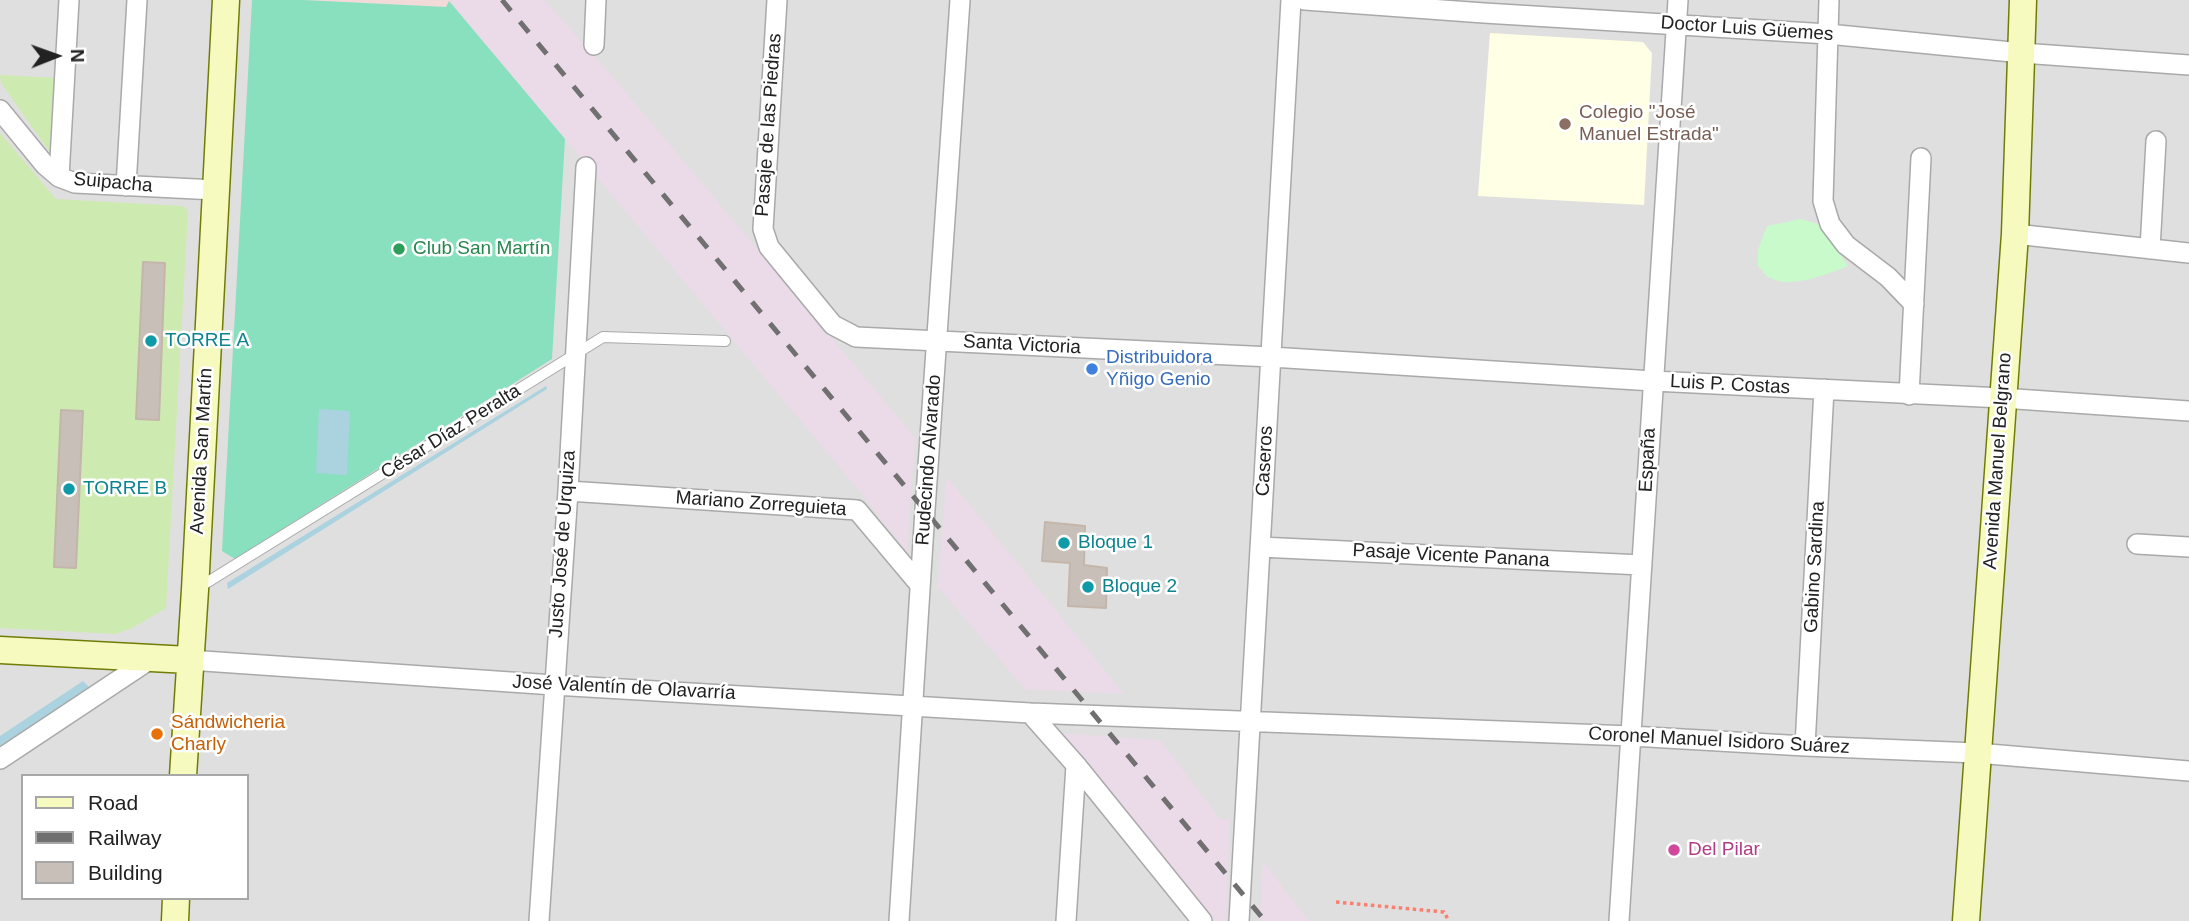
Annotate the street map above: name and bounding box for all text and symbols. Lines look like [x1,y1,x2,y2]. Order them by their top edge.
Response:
street label: Doctor Luis Güemes [1660,12,1834,46]
north arrow [21,21,91,91]
street label: Pasaje de las Piedras [751,33,787,217]
text: N [67,49,88,63]
place label: Colegio "José Manuel Estrada" [1579,102,1719,146]
marker: Colegio "José Manuel Estrada" [1557,116,1573,132]
street label: Suipacha [73,168,153,198]
place label: Club San Martín [413,238,550,260]
marker: Club San Martín [391,241,407,257]
place label: TORRE A [165,330,249,352]
street label: Santa Victoria [963,331,1081,359]
marker: TORRE A [143,333,159,349]
place label: Distribuidora Yñigo Genio [1106,347,1213,391]
street label: Avenida Manuel Belgrano [1979,352,2017,570]
marker: Distribuidora Yñigo Genio [1084,361,1100,377]
street label: Avenida San Martín [186,367,218,535]
street label: Luis P. Costas [1669,370,1791,400]
street label: Rudecindo Alvarado [912,374,946,546]
street label: César Díaz Peralta [377,380,525,484]
street label: Caseros [1252,425,1278,497]
street label: España [1635,427,1661,493]
street label: Justo José de Urquiza [545,449,581,639]
place label: TORRE B [83,478,167,500]
marker: TORRE B [61,481,77,497]
street label: Mariano Zorreguieta [675,487,847,521]
street label: Gabino Sardina [1800,500,1830,634]
place label: Bloque 1 [1078,532,1153,554]
marker: Bloque 1 [1056,535,1072,551]
street label: Pasaje Vicente Panana [1352,539,1550,573]
place label: Bloque 2 [1102,576,1177,598]
marker: Bloque 2 [1080,579,1096,595]
street label: José Valentín de Olavarría [512,671,736,705]
place label: Sándwicheria Charly [171,712,285,756]
street label: Coronel Manuel Isidoro Suárez [1588,723,1850,759]
marker: Sándwicheria Charly [149,726,165,742]
legend [21,774,248,900]
text: Road [88,791,138,814]
text: Railway [88,826,162,849]
place label: Del Pilar [1688,839,1760,861]
marker: Del Pilar [1666,842,1682,858]
text: Building [88,861,163,884]

